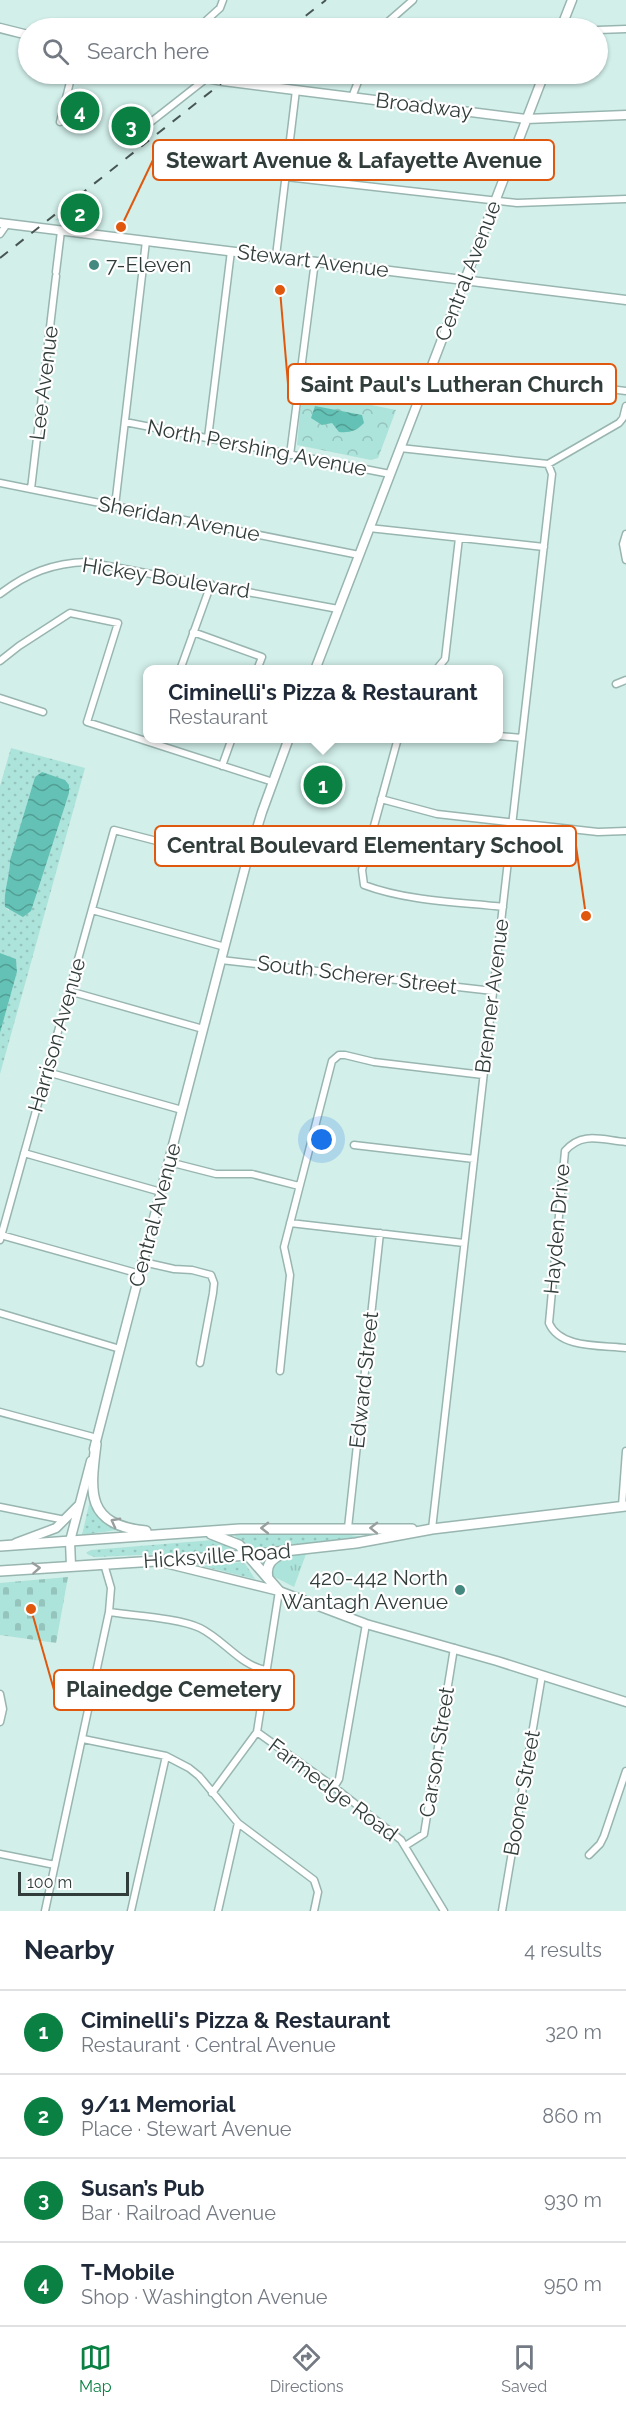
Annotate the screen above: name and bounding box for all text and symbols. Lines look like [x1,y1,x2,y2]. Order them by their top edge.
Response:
search box [18,18,608,84]
icon: search [39,35,72,68]
text: Search here [87,38,209,64]
street label: Broadway [374,87,474,124]
pin: 4 [60,88,100,134]
pin: 3 [112,104,150,148]
callout: Stewart Avenue & Lafayette Avenue [153,140,554,180]
text: Stewart Avenue & Lafayette Avenue [166,147,542,173]
pin: 2 [60,190,100,236]
street label: Central Avenue [429,197,506,344]
street label: Stewart Avenue [236,239,390,282]
place label: 7-Eleven [106,252,191,277]
marker: 7-Eleven [87,258,101,272]
street label: Lee Avenue [24,324,63,442]
callout: Saint Paul's Lutheran Church [288,364,616,404]
text: Saint Paul's Lutheran Church [300,371,604,397]
street label: North Pershing Avenue [145,414,369,481]
street label: Sheridan Avenue [96,491,262,546]
street label: Hickey Boulevard [80,552,252,603]
popup [143,665,503,743]
text: Ciminelli's Pizza & Restaurant [168,679,478,705]
text: Restaurant [168,705,268,729]
pin: 1 [304,762,342,808]
callout: Central Boulevard Elementary School [155,826,576,866]
text: Central Boulevard Elementary School [167,832,564,858]
street label: Brenner Avenue [470,917,513,1075]
street label: South Scherer Street [256,950,458,999]
street label: Harrison Avenue [23,955,91,1115]
your location [307,1125,336,1154]
street label: Central Avenue [123,1140,186,1290]
street label: Hayden Drive [538,1163,575,1295]
street label: Edward Street [344,1310,383,1450]
one-way arrow [111,1518,121,1529]
one-way arrow [260,1522,269,1534]
one-way arrow [369,1522,378,1534]
street label: Hicksville Road [142,1538,292,1573]
one-way arrow [31,1562,40,1575]
place label: 420-442 North Wantagh Avenue [281,1565,448,1614]
marker: 420-442 North Wantagh Avenue [453,1583,467,1597]
callout: Plainedge Cemetery [54,1670,294,1710]
text: Plainedge Cemetery [66,1676,282,1702]
street label: Carson Street [414,1685,459,1819]
street label: Boone Street [498,1728,545,1858]
street label: Farmedge Road [264,1733,403,1846]
scale bar [18,1869,129,1896]
text: 100 m [27,1873,72,1892]
text: Nearby [24,1935,114,1965]
text: 4 results [524,1938,602,1962]
text: Ciminelli's Pizza & Restaurant [81,2007,390,2033]
text: 1 [39,2020,48,2044]
text: 320 m [545,2020,602,2044]
text: Restaurant · Central Avenue [81,2033,336,2057]
text: 9/11 Memorial [81,2091,235,2117]
text: 2 [38,2104,49,2128]
text: 860 m [542,2104,602,2128]
text: Place · Stewart Avenue [81,2117,292,2141]
text: Susan’s Pub [81,2175,204,2201]
text: 3 [38,2188,49,2212]
text: 930 m [544,2188,602,2212]
text: Bar · Railroad Avenue [81,2201,276,2225]
text: T-Mobile [81,2259,174,2285]
text: 4 [38,2272,49,2296]
text: 950 m [544,2272,602,2296]
text: Shop · Washington Avenue [81,2285,328,2309]
tab: Map [79,2341,112,2396]
tab: Directions [270,2341,344,2396]
tab: Saved [501,2341,547,2396]

